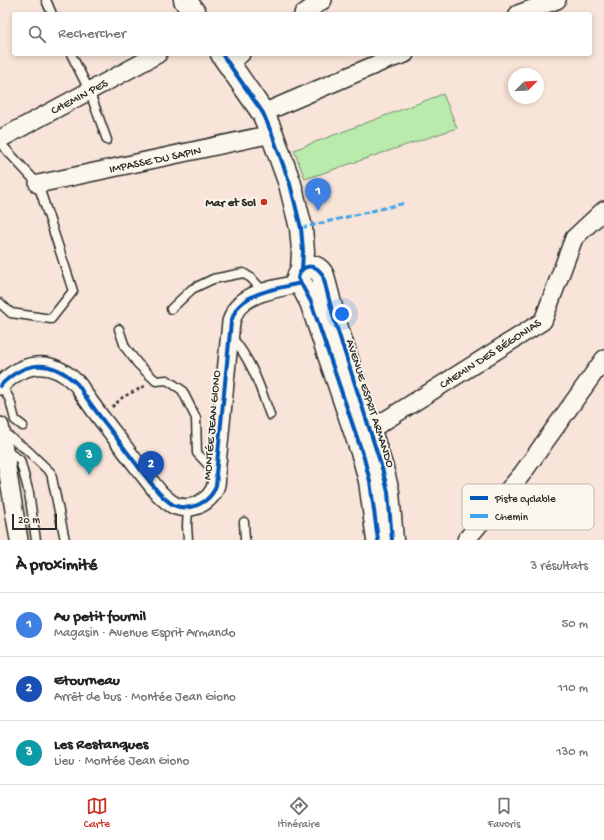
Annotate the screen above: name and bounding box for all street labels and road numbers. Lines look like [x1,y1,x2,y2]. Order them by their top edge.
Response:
street label: CHEMIN PES [49,77,111,119]
street label: IMPASSE DU SAPIN [108,144,203,178]
street label: CHEMIN DES BÉGONIAS [438,316,545,393]
street label: AVENUE ESPRIT ARMANDO [342,338,396,470]
street label: MONTÉE JEAN GIONO [201,370,225,481]

